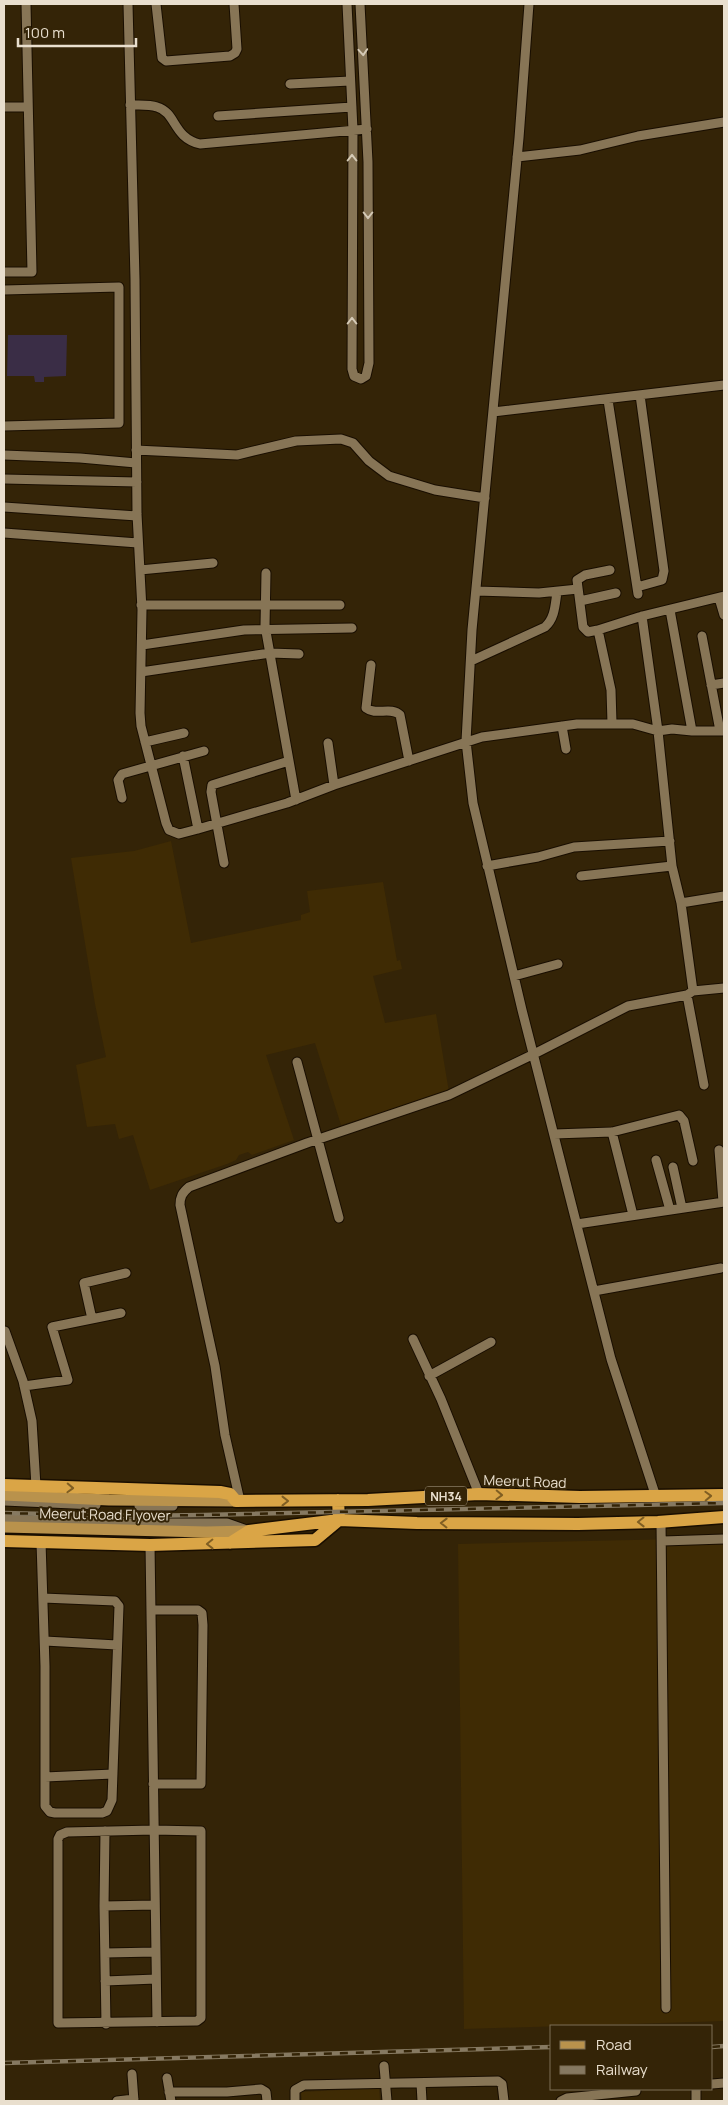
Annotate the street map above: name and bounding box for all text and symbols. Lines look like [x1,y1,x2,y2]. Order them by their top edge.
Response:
scale bar [18,15,135,47]
text: 100 m [25,22,65,43]
one-way arrow [357,49,368,57]
one-way arrow [347,154,357,162]
one-way arrow [363,212,373,219]
one-way arrow [347,316,357,324]
street label: Meerut Road [483,1470,567,1492]
one-way arrow [66,1482,74,1493]
road number: NH34 [425,1486,467,1505]
one-way arrow [496,1490,504,1500]
one-way arrow [704,1490,712,1501]
one-way arrow [281,1496,289,1506]
street label: Meerut Road Flyover [39,1503,171,1525]
one-way arrow [636,1517,644,1528]
one-way arrow [440,1518,448,1528]
one-way arrow [206,1539,214,1549]
legend [550,2025,713,2090]
text: Road [596,2034,632,2055]
text: Railway [596,2059,648,2080]

